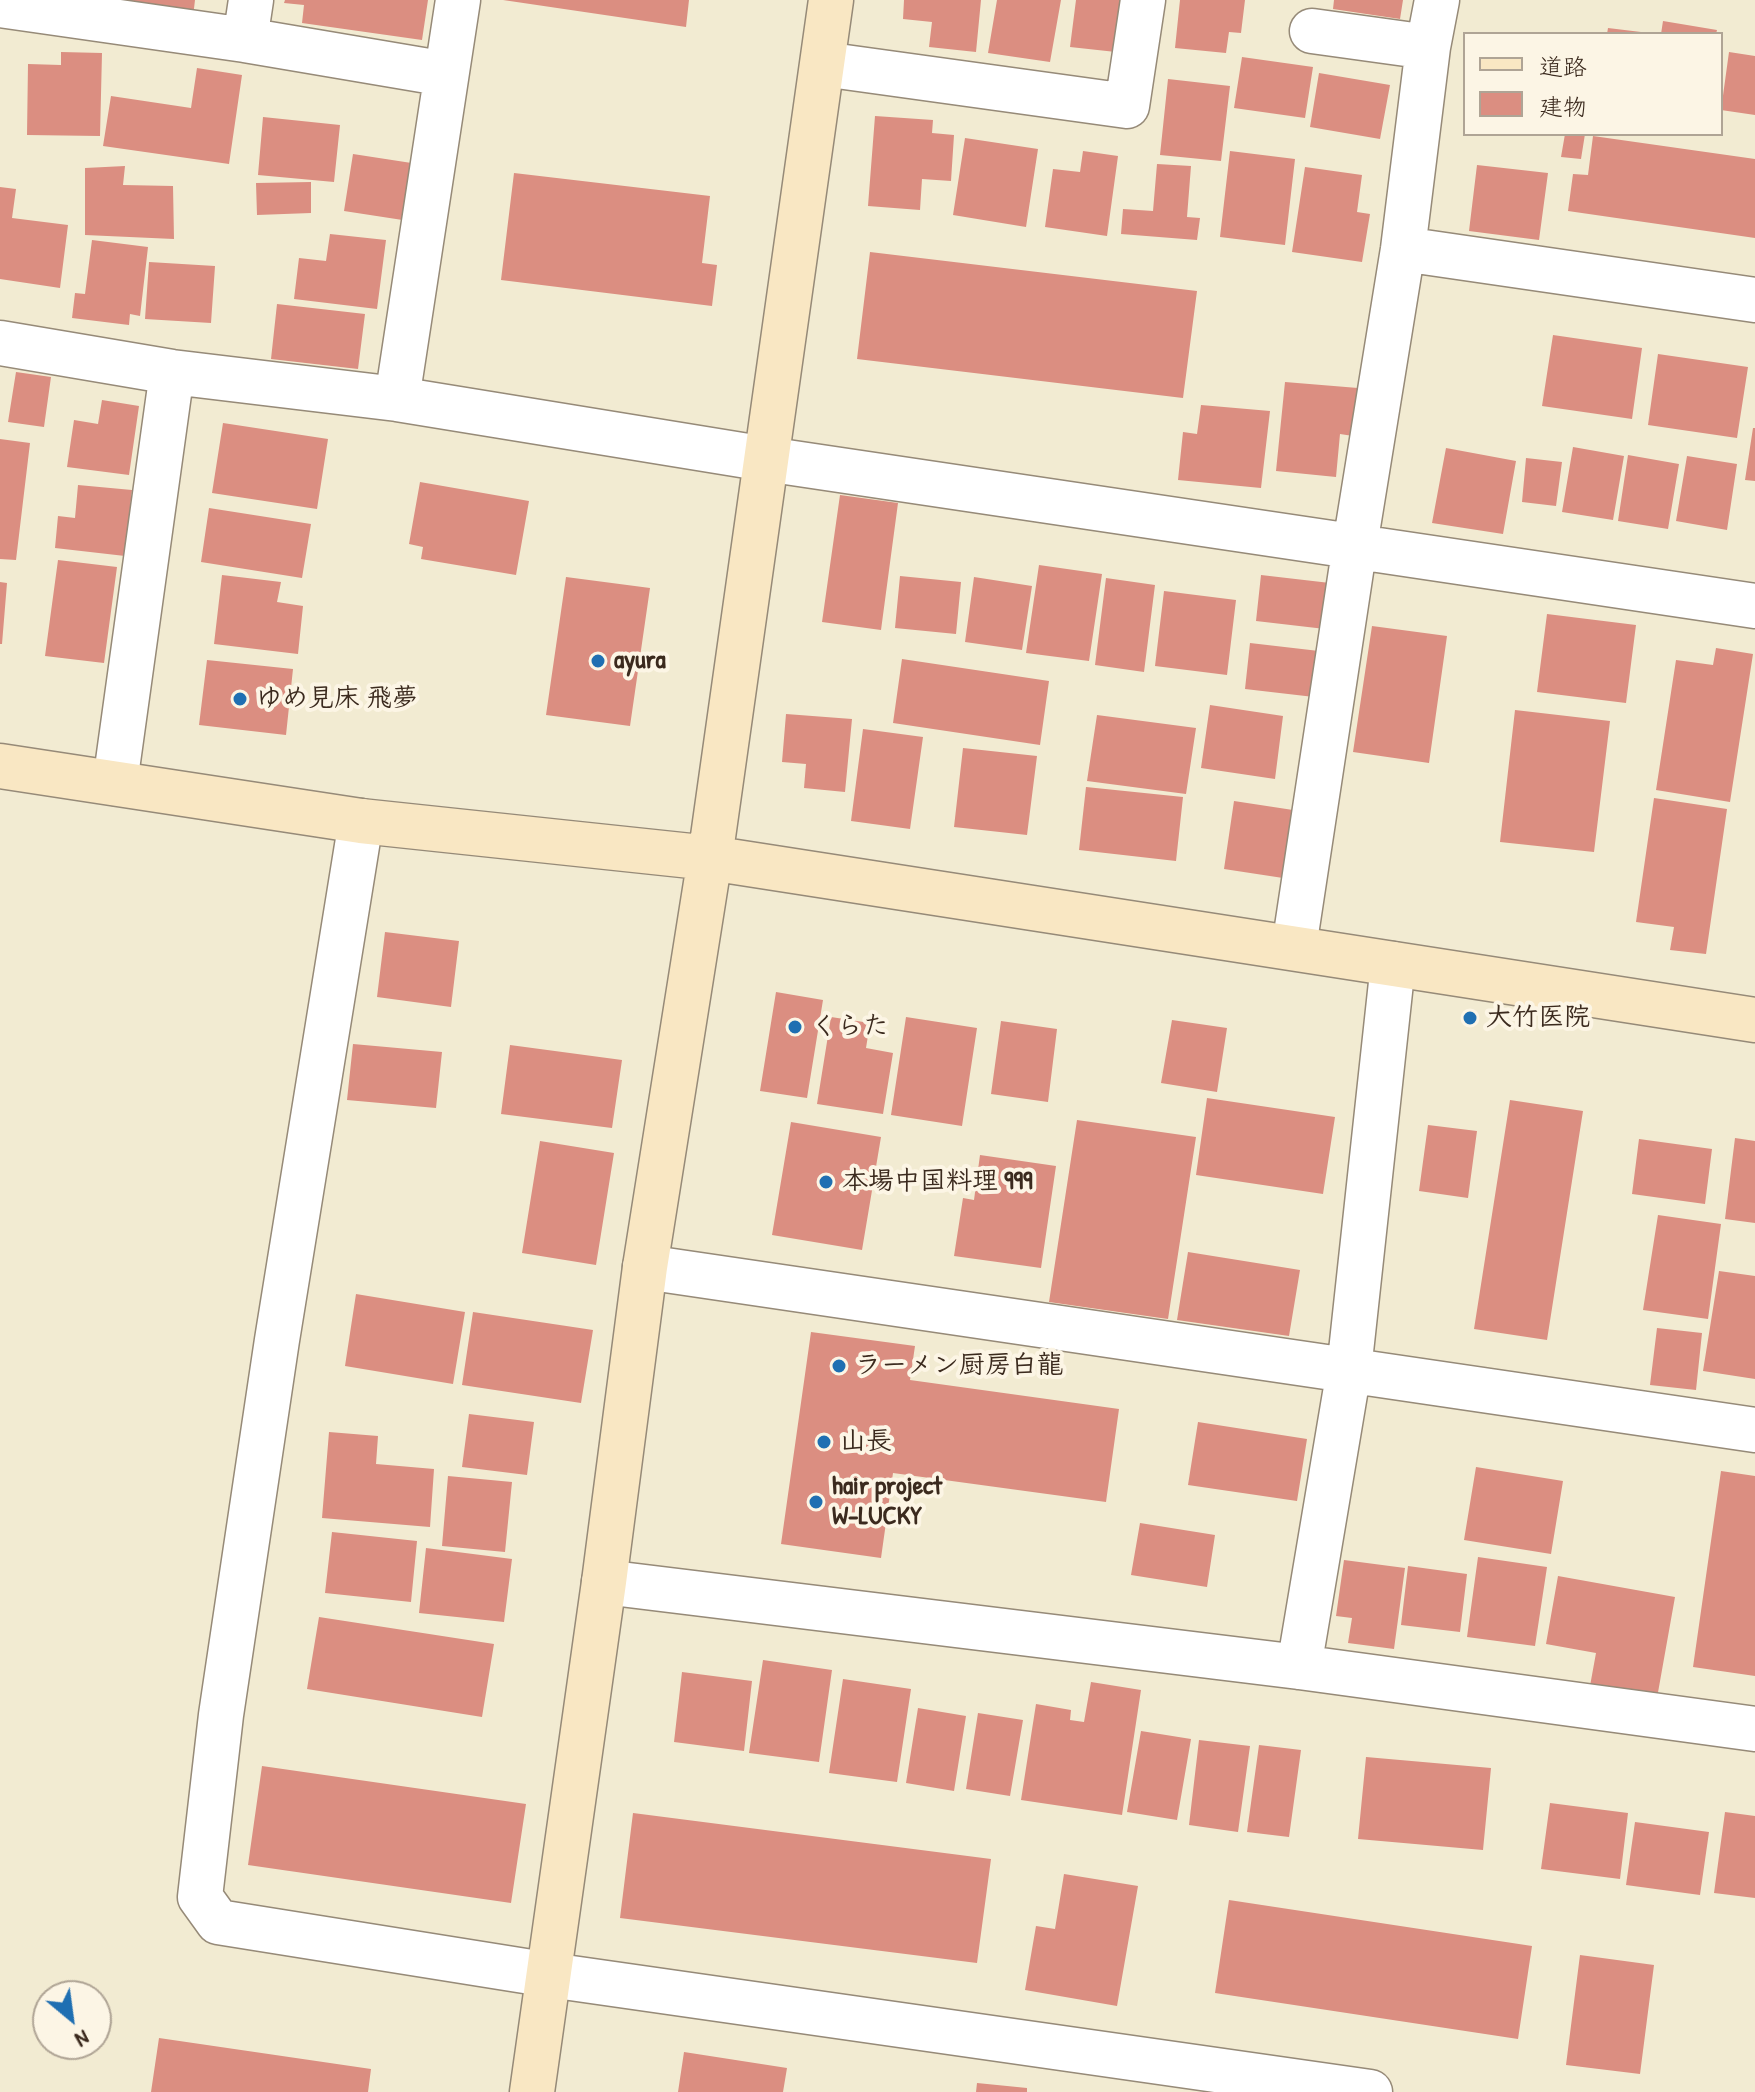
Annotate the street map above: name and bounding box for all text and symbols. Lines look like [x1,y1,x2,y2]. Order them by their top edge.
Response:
legend [1463,32,1723,136]
text: 道路 [1539,50,1587,82]
text: 建物 [1539,90,1587,122]
place label: ayura [614,645,666,677]
marker: ayura [589,652,607,670]
place label: ゆめ見床 飛夢 [256,683,418,715]
marker: ゆめ見床 飛夢 [231,690,249,708]
place label: 大竹医院 [1486,1002,1590,1034]
marker: 大竹医院 [1461,1009,1479,1027]
place label: くらた [811,1011,889,1043]
marker: くらた [786,1018,804,1036]
place label: 本場中国料理 999 [842,1166,1033,1198]
marker: 本場中国料理 999 [817,1173,835,1191]
place label: ラーメン厨房白龍 [855,1350,1063,1382]
marker: ラーメン厨房白龍 [830,1357,848,1375]
place label: 山長 [840,1426,892,1458]
marker: 山長 [815,1433,833,1451]
place label: hair project W-LUCKY [832,1471,942,1532]
marker: hair project W-LUCKY [807,1493,825,1511]
north arrow [32,1980,112,2060]
text: N [70,2023,95,2055]

